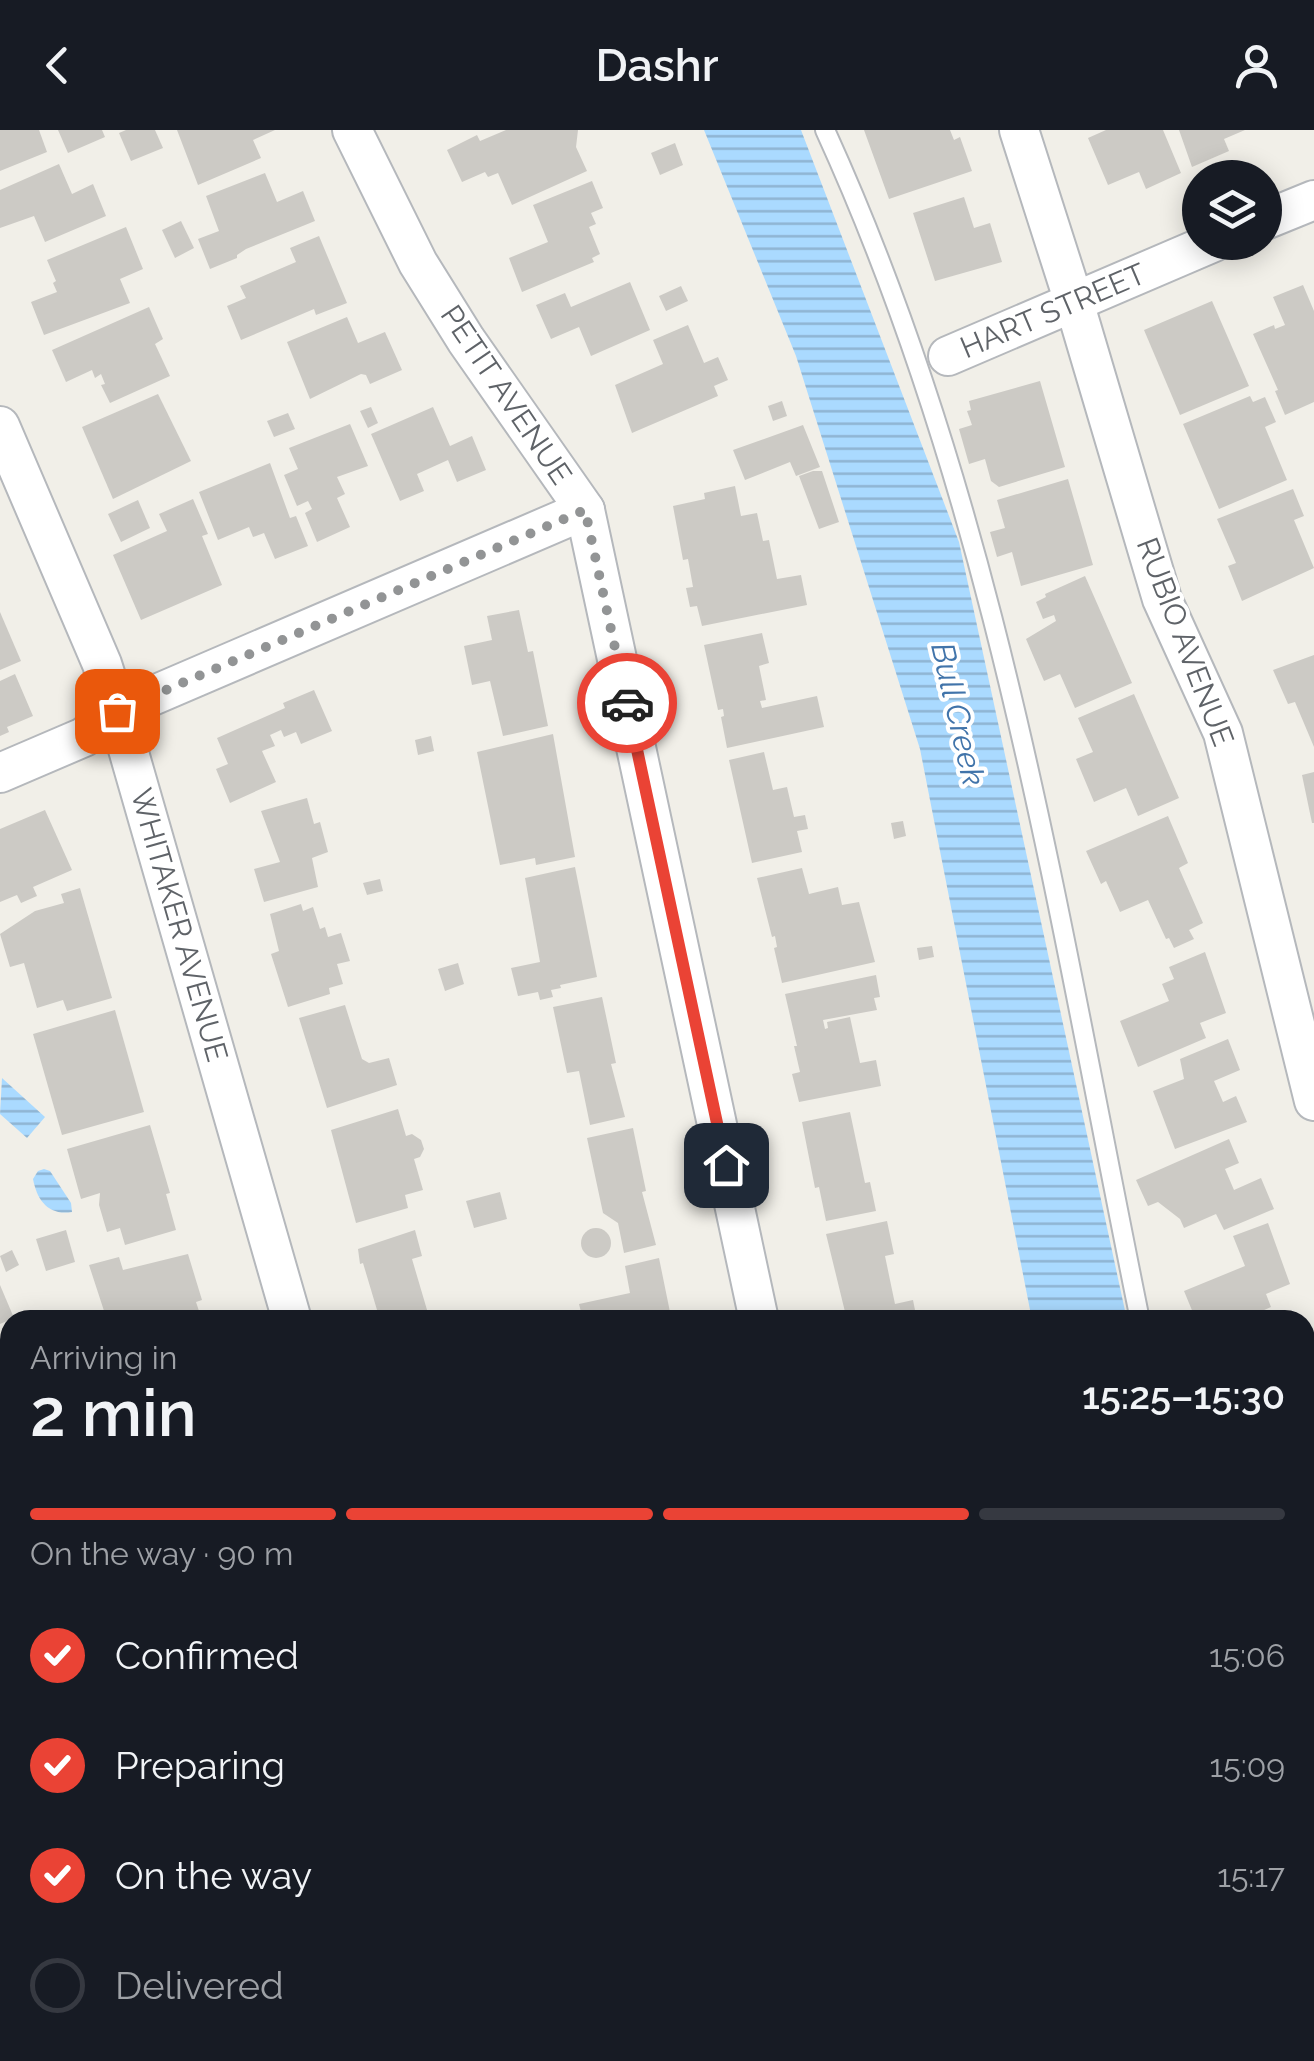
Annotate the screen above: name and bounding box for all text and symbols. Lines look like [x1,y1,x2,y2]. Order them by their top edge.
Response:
icon: back [30,38,85,93]
icon: person [1229,38,1284,93]
text: Dashr [595,39,719,92]
map controls [1182,160,1282,260]
button: layers [1182,160,1282,260]
street label: HART STREET [955,256,1151,365]
street label: PETIT AVENUE [434,299,579,491]
street label: RUBIO AVENUE [1130,533,1241,751]
water label: Bull Creek [924,639,993,789]
courier [577,653,677,753]
pin [75,669,160,754]
icon: car [600,676,655,731]
icon: bag [90,684,145,739]
street label: WHITAKER AVENUE [124,784,235,1066]
pin [684,1123,769,1208]
icon: home [699,1138,754,1193]
text: Arriving in [30,1339,177,1376]
text: 15:25–15:30 [1082,1373,1285,1418]
text: 2 min [30,1375,197,1451]
text: On the way · 90 m [30,1535,293,1572]
icon: check [30,1628,85,1683]
text: Confirmed [115,1633,299,1678]
text: 15:06 [1209,1637,1285,1674]
icon: check [30,1738,85,1793]
text: Preparing [115,1743,285,1788]
text: 15:09 [1210,1747,1285,1784]
icon: check [30,1848,85,1903]
text: On the way [115,1853,312,1898]
text: 15:17 [1217,1857,1285,1894]
text: Delivered [115,1963,284,2008]

